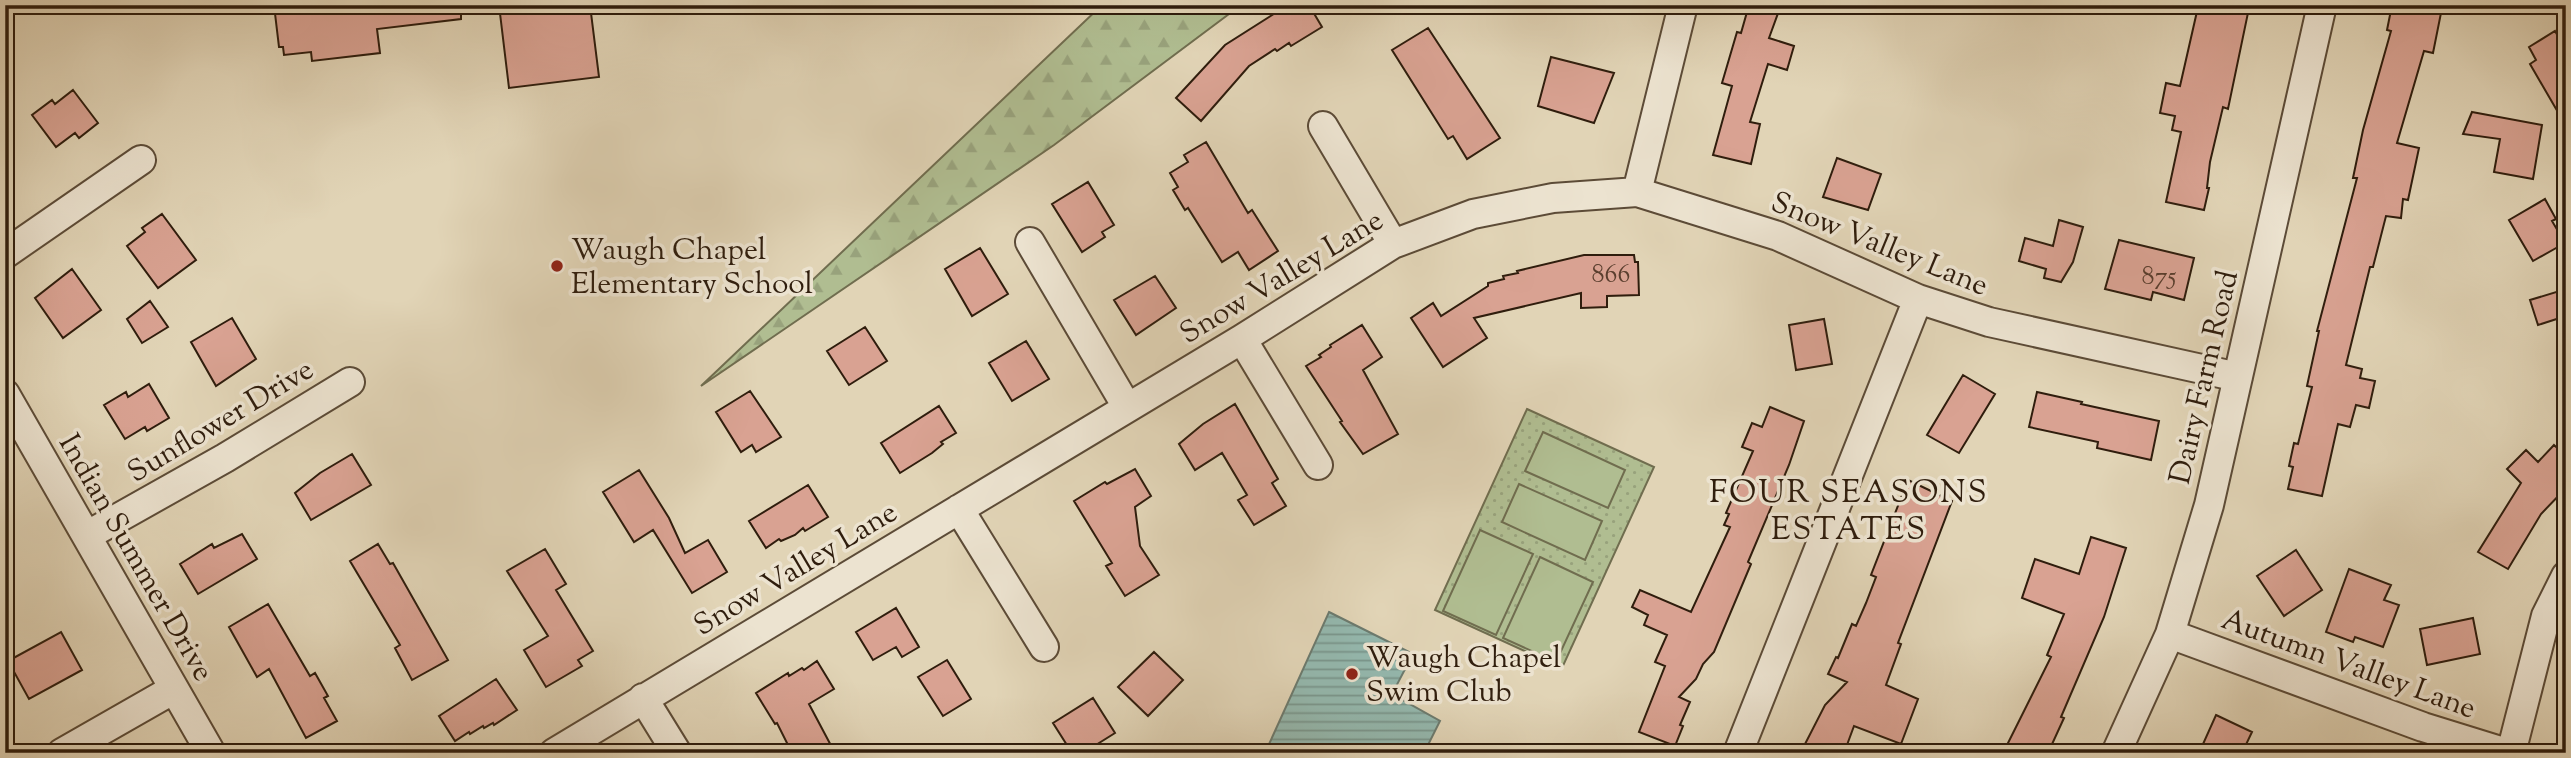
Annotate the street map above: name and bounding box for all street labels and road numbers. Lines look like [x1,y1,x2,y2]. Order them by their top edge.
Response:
street label: Snow Valley Lane [1764,182,1994,308]
street label: Snow Valley Lane [1172,200,1392,356]
street label: Dairy Farm Road [2160,266,2251,489]
street label: Sunflower Drive [120,350,322,495]
street label: Indian Summer Drive [46,427,223,690]
street label: Snow Valley Lane [686,492,906,648]
street label: Autumn Valley Lane [2215,599,2481,731]

